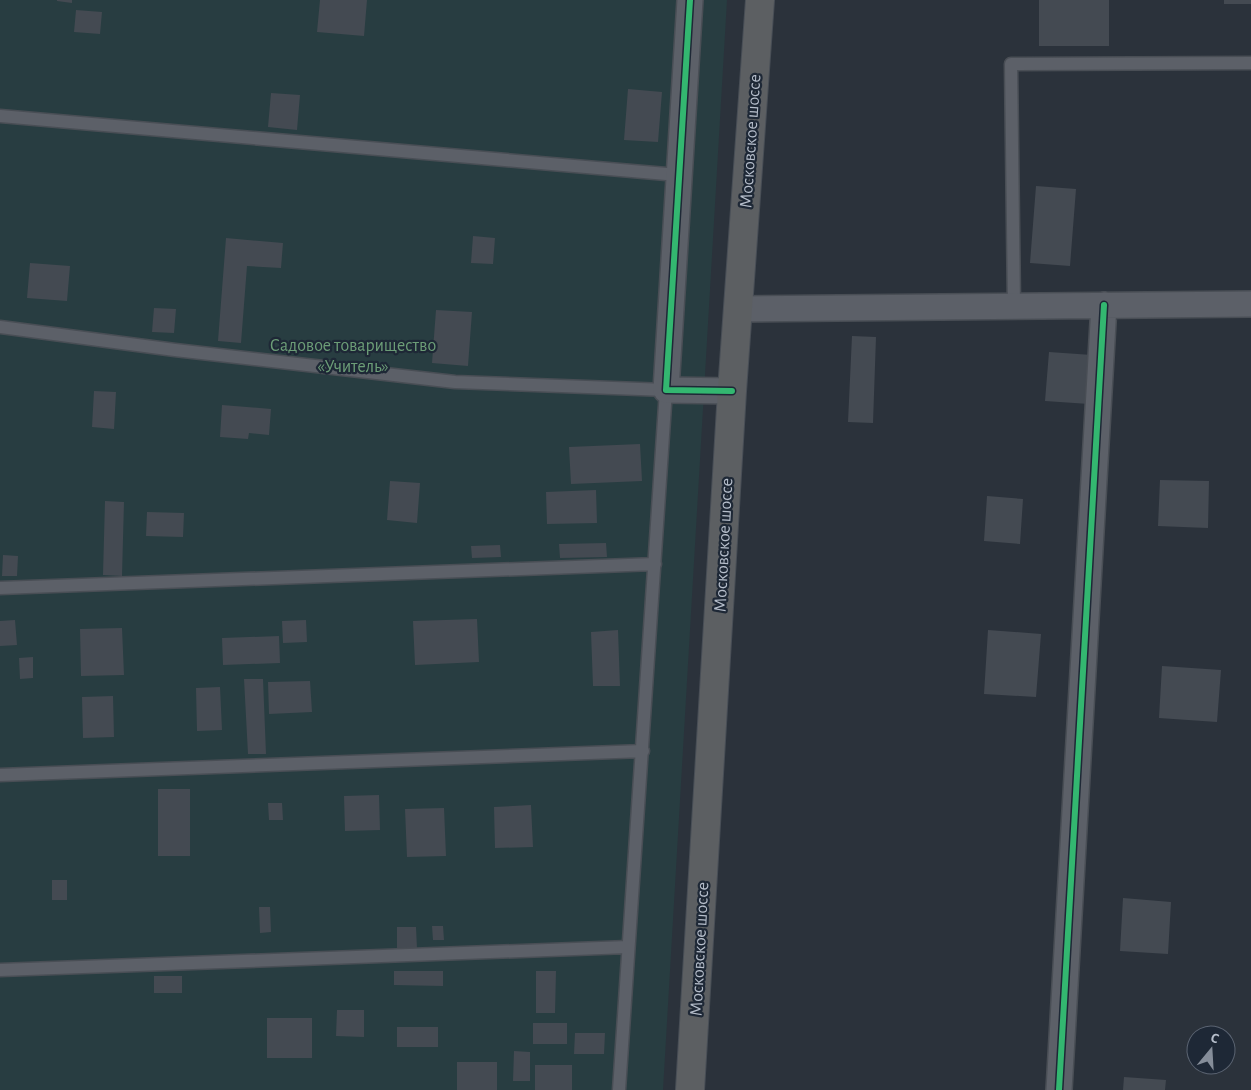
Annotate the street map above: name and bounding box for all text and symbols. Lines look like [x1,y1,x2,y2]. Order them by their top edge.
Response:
street label: Московское шоссе [737,73,765,209]
park label: Садовое товарищество «Учитель» [270,337,436,376]
street label: Московское шоссе [711,477,737,613]
street label: Московское шоссе [687,881,713,1017]
north arrow [1186,1025,1236,1075]
text: С [1209,1031,1221,1047]

